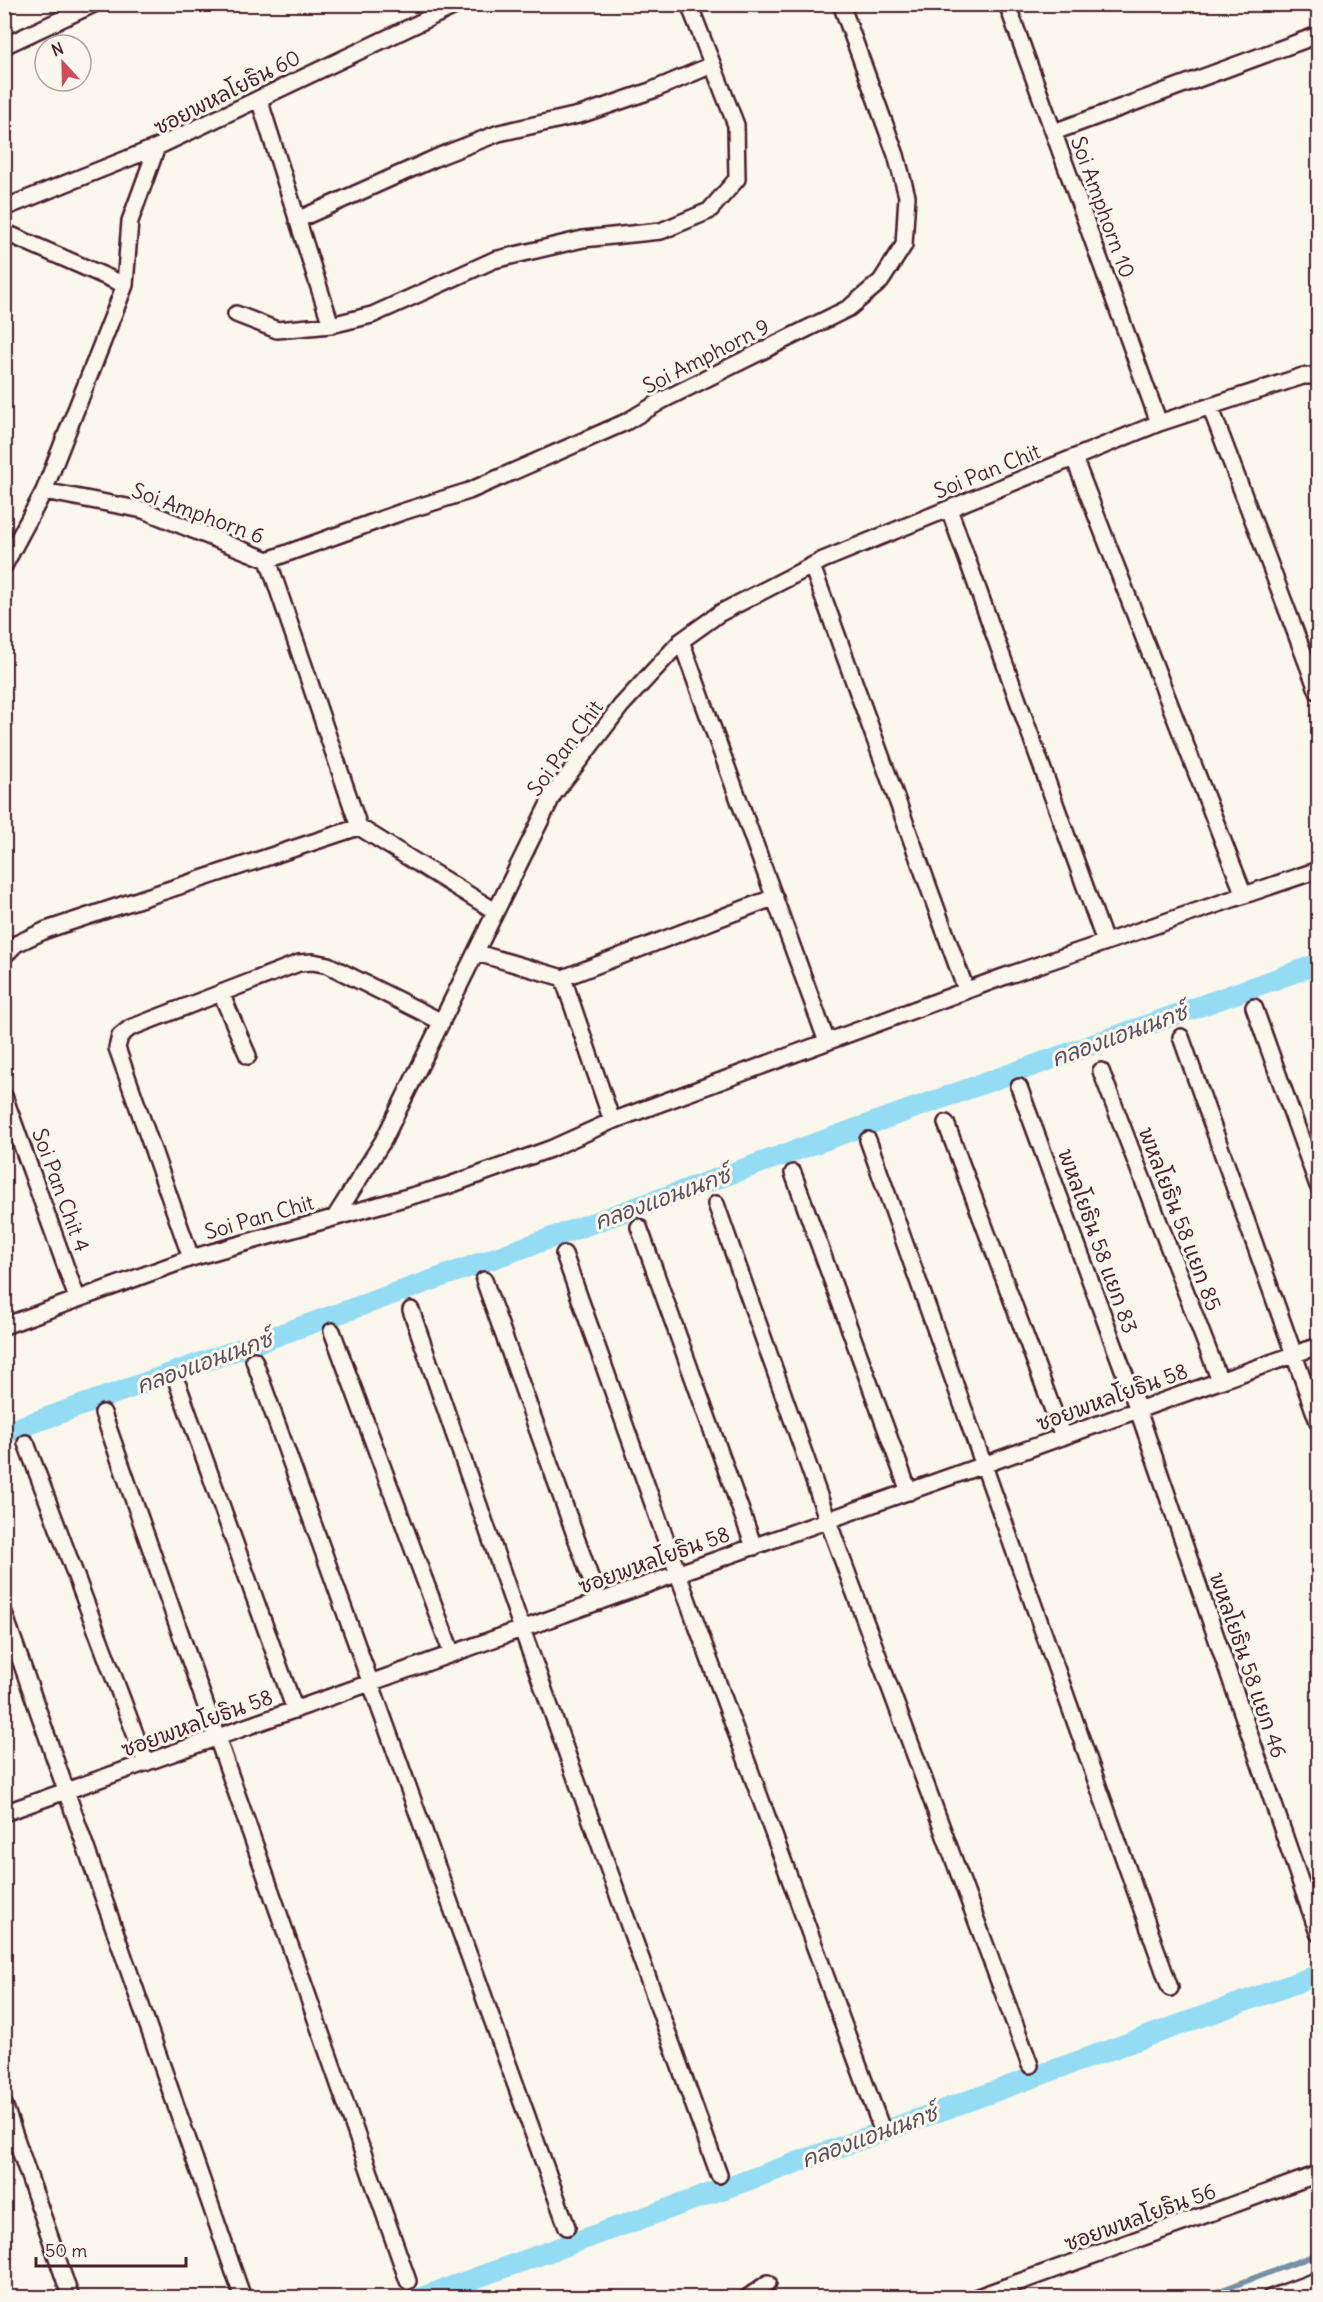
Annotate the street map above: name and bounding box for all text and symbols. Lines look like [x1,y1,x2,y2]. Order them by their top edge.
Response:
north arrow [33,33,93,93]
text: N [49,38,66,60]
street label: ซอยพหลโยธิน 60 [149,43,305,141]
street label: Soi Amphorn 10 [1065,132,1141,282]
street label: Soi Amphorn 9 [638,312,774,400]
street label: Soi Pan Chit [930,437,1044,505]
street label: Soi Amphorn 6 [128,477,268,549]
street label: Soi Pan Chit [521,695,609,801]
water label: คลองแอนเนกซ์ [1047,996,1196,1072]
street label: พหลโยธิน 58 แยก 85 [1133,1123,1227,1315]
street label: Soi Pan Chit 4 [26,1125,96,1255]
street label: พหลโยธิน 58 แยก 83 [1052,1145,1144,1337]
water label: คลองแอนเนกซ์ [590,1159,739,1235]
street label: Soi Pan Chit [201,1189,317,1245]
water label: คลองแอนเนกซ์ [132,1323,281,1399]
street label: ซอยพหลโยธิน 58 [1033,1357,1191,1437]
street label: ซอยพหลโยธิน 58 [575,1520,733,1600]
street label: พหลโยธิน 58 แยก 46 [1204,1569,1292,1761]
street label: ซอยพหลโยธิน 58 [118,1683,276,1763]
water label: คลองแอนเนกซ์ [797,2097,946,2173]
street label: ซอยพหลโยธิน 56 [1061,2177,1219,2257]
scale bar [36,2230,186,2268]
text: 50 m [45,2239,87,2262]

